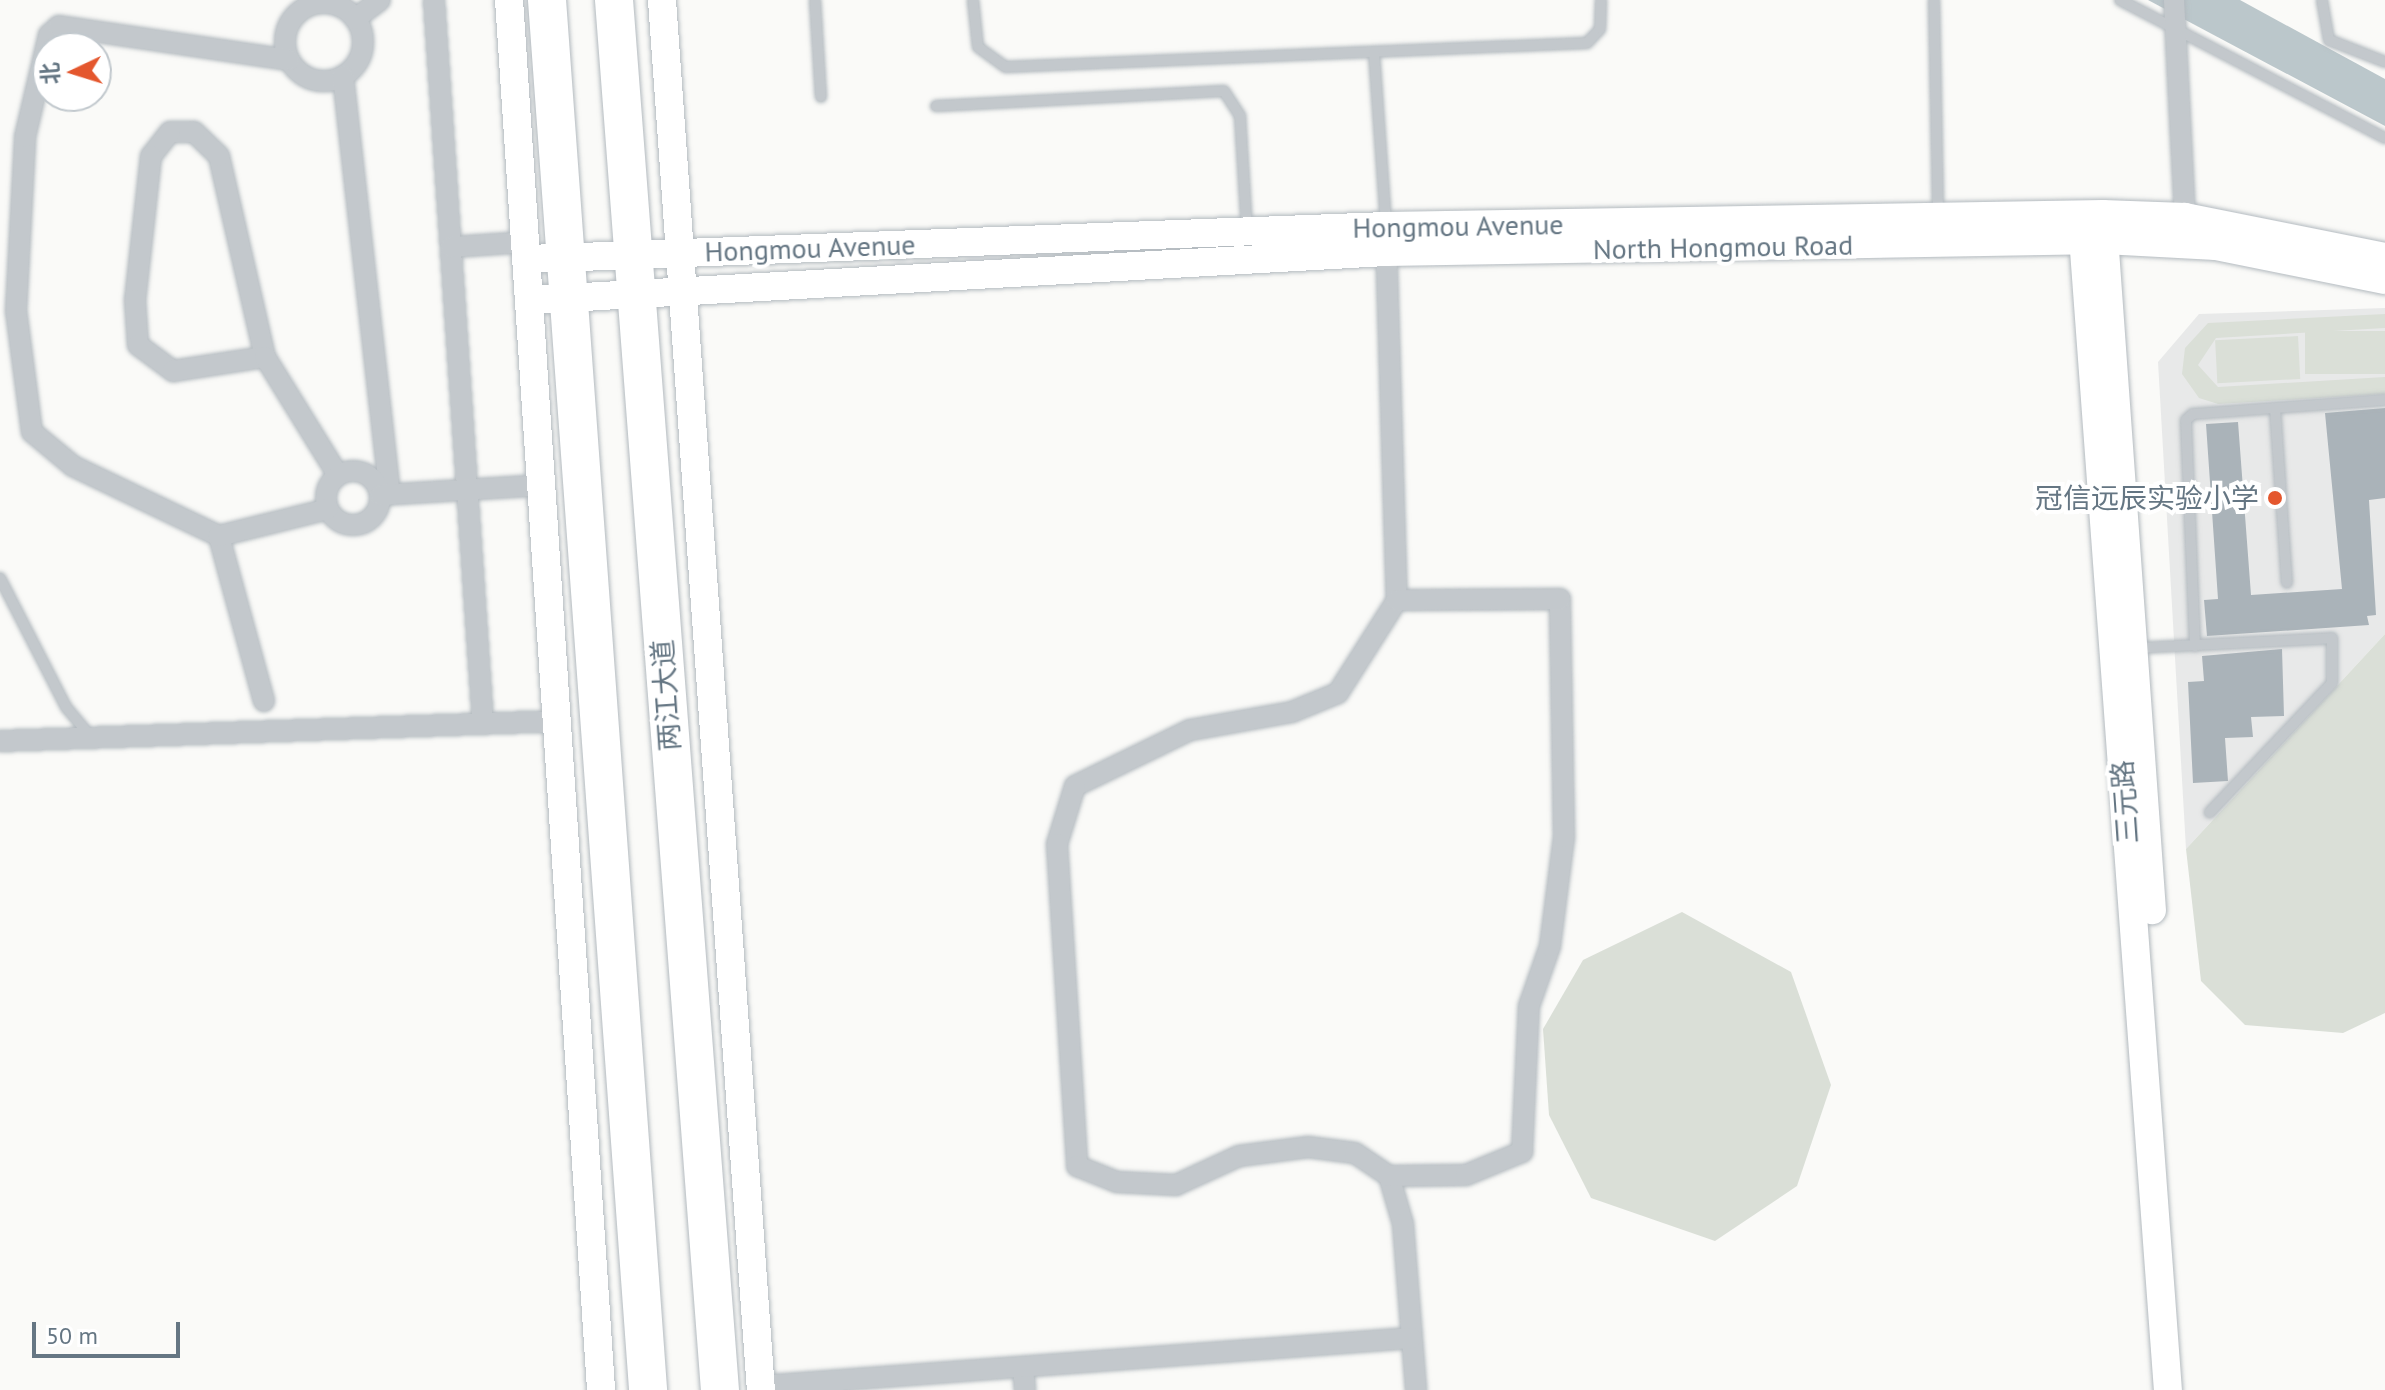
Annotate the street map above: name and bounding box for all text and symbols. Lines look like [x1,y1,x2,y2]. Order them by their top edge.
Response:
north arrow [32,32,112,112]
text: 北 [35,62,65,86]
street label: Hongmou Avenue [1352,207,1564,245]
street label: Hongmou Avenue [704,228,916,268]
street label: North Hongmou Road [1593,228,1853,266]
place label: 冠信远辰实验小学 [2035,481,2259,515]
marker: 冠信远辰实验小学 [2266,489,2284,507]
street label: 两江大道 [645,638,687,752]
street label: 三元路 [2105,759,2145,845]
scale bar [36,1306,184,1356]
text: 50 m [46,1320,98,1351]

